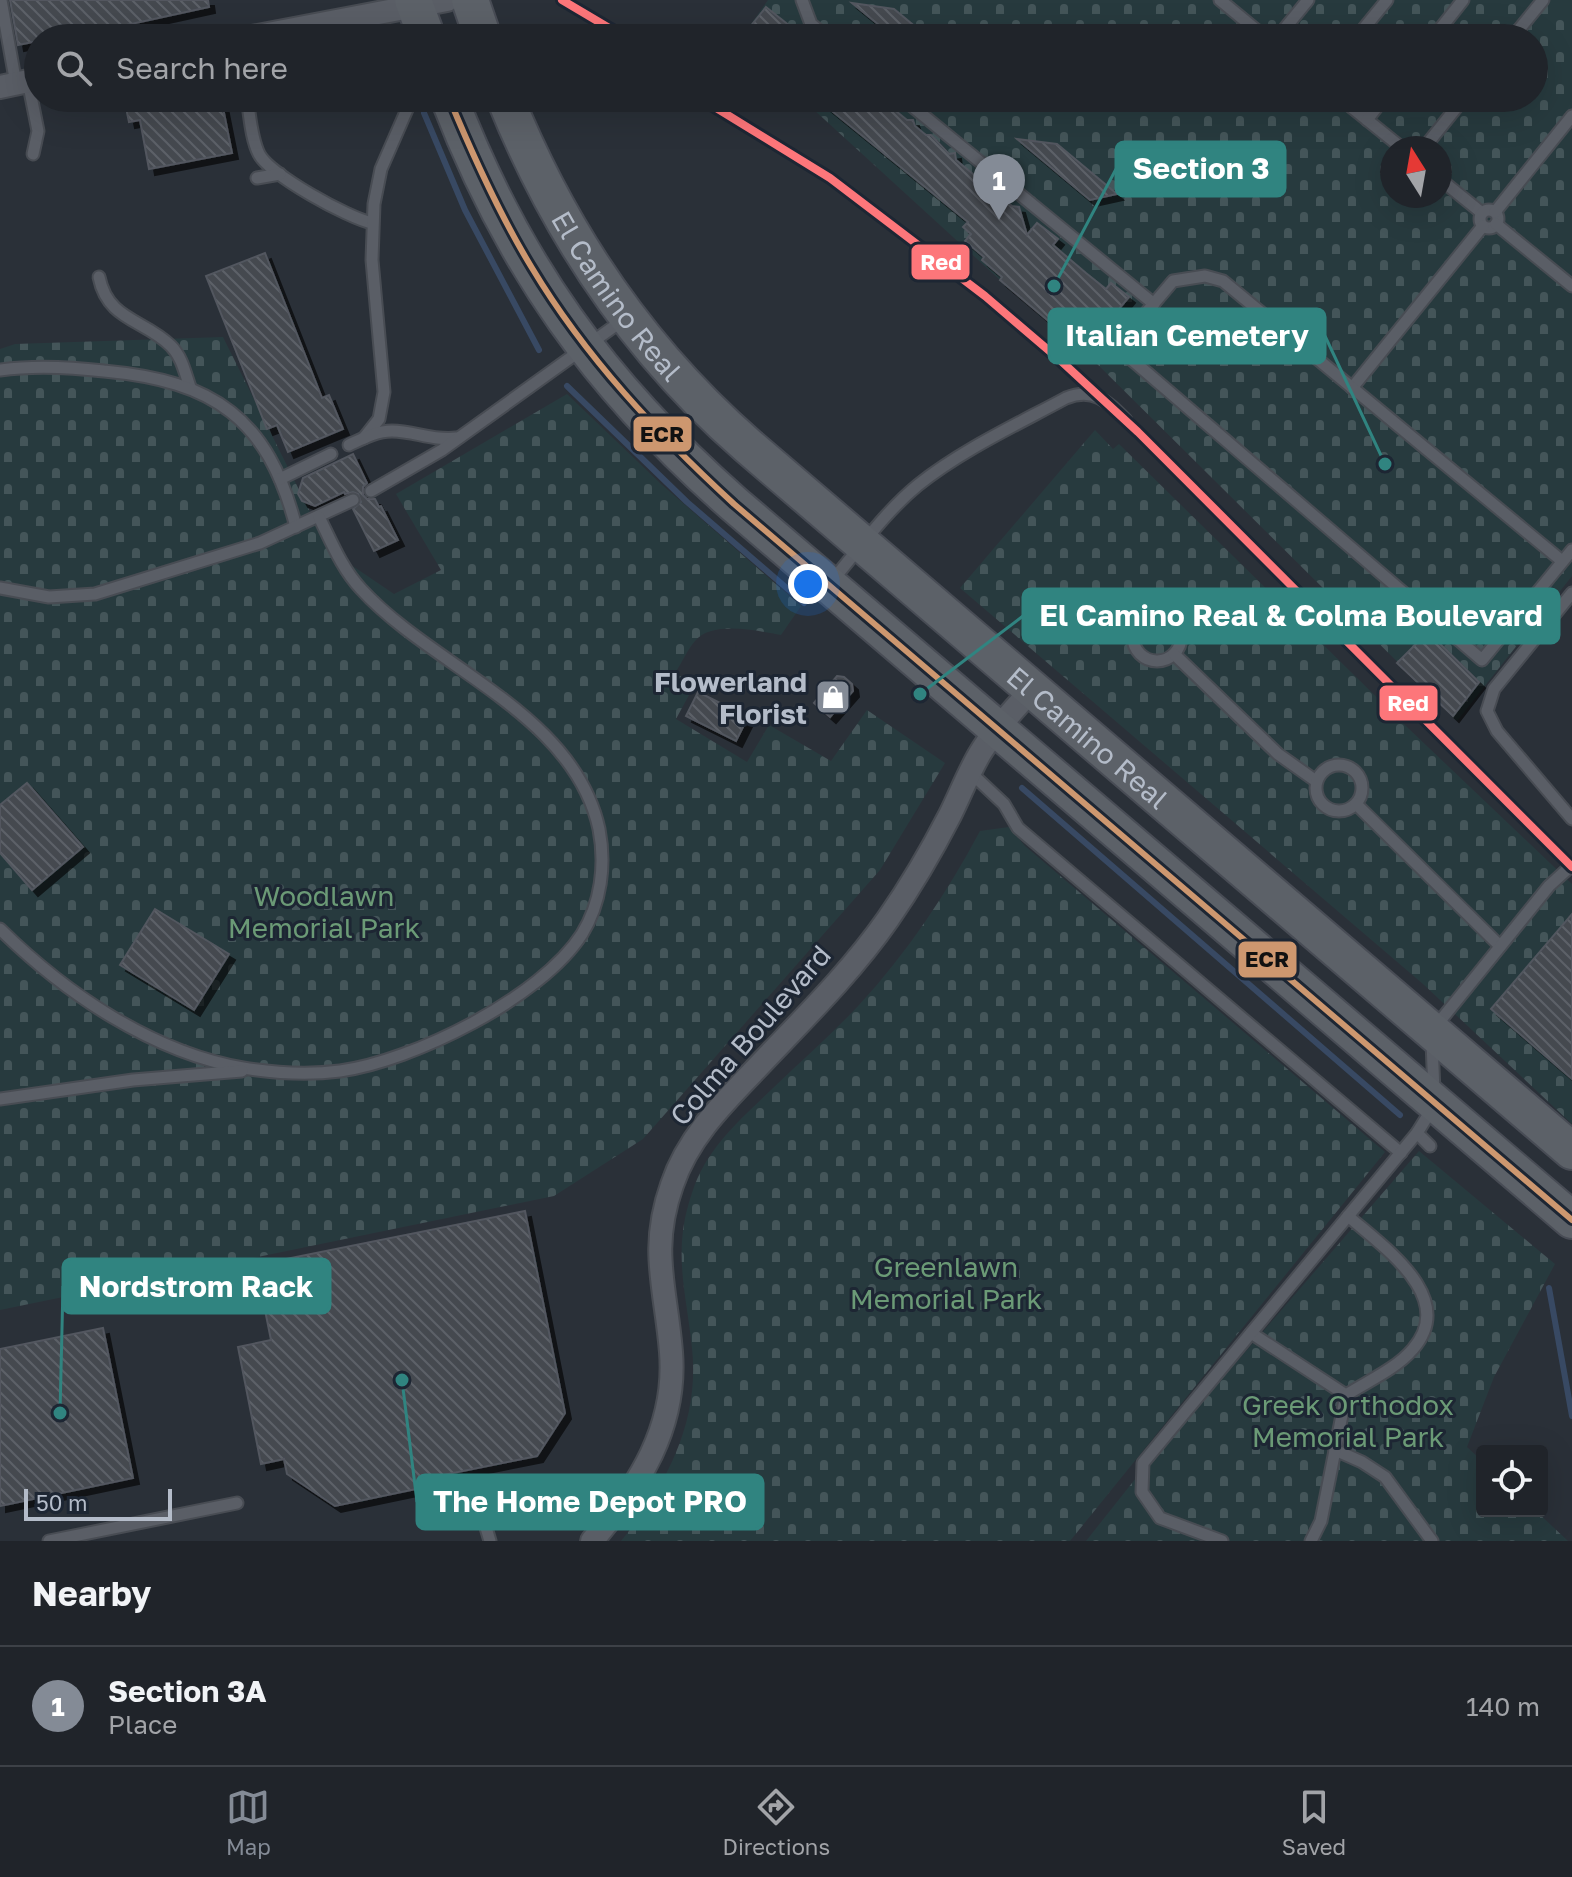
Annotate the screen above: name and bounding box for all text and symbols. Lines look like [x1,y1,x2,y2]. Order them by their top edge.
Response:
search box [24,24,1548,112]
icon: search [52,46,96,90]
text: Search here [116,50,288,86]
north arrow [1380,136,1452,208]
callout: Section 3 [1116,142,1285,196]
text: Section 3 [1132,150,1270,186]
pin: 1 [973,154,1025,220]
street label: El Camino Real [546,205,689,387]
line badge: Red [910,243,971,281]
text: Red [920,248,962,275]
callout: Italian Cemetery [1049,309,1325,363]
text: Italian Cemetery [1065,317,1309,353]
line badge: ECR [632,415,693,453]
text: ECR [640,420,684,447]
your location [788,564,828,604]
callout: El Camino Real & Colma Boulevard [1023,589,1559,643]
text: El Camino Real & Colma Boulevard [1039,597,1543,633]
street label: El Camino Real [1001,659,1175,815]
place label: Flowerland Florist [654,665,807,730]
shop icon: Flowerland Florist [814,678,852,716]
line badge: Red [1378,684,1439,722]
text: Red [1387,689,1429,716]
park label: Woodlawn Memorial Park [228,879,421,944]
street label: Colma Boulevard [663,938,837,1132]
line badge: ECR [1237,940,1298,979]
text: ECR [1245,945,1289,972]
park label: Greenlawn Memorial Park [850,1250,1043,1315]
callout: Nordstrom Rack [63,1259,330,1313]
text: Nordstrom Rack [79,1268,314,1304]
park label: Greek Orthodox Memorial Park [1242,1388,1454,1453]
map controls [1476,1445,1548,1517]
button: locate [1476,1445,1548,1517]
callout: The Home Depot PRO [417,1475,763,1529]
text: The Home Depot PRO [433,1483,747,1519]
scale bar [24,1485,172,1521]
text: 50 m [36,1489,87,1516]
text: Nearby [32,1573,152,1613]
text: Section 3A [108,1673,267,1709]
text: 1 [51,1691,65,1722]
text: 140 m [1466,1691,1540,1722]
text: Place [108,1709,177,1740]
tab: Map [226,1785,271,1860]
tab: Directions [723,1785,830,1860]
tab: Saved [1282,1785,1346,1860]

